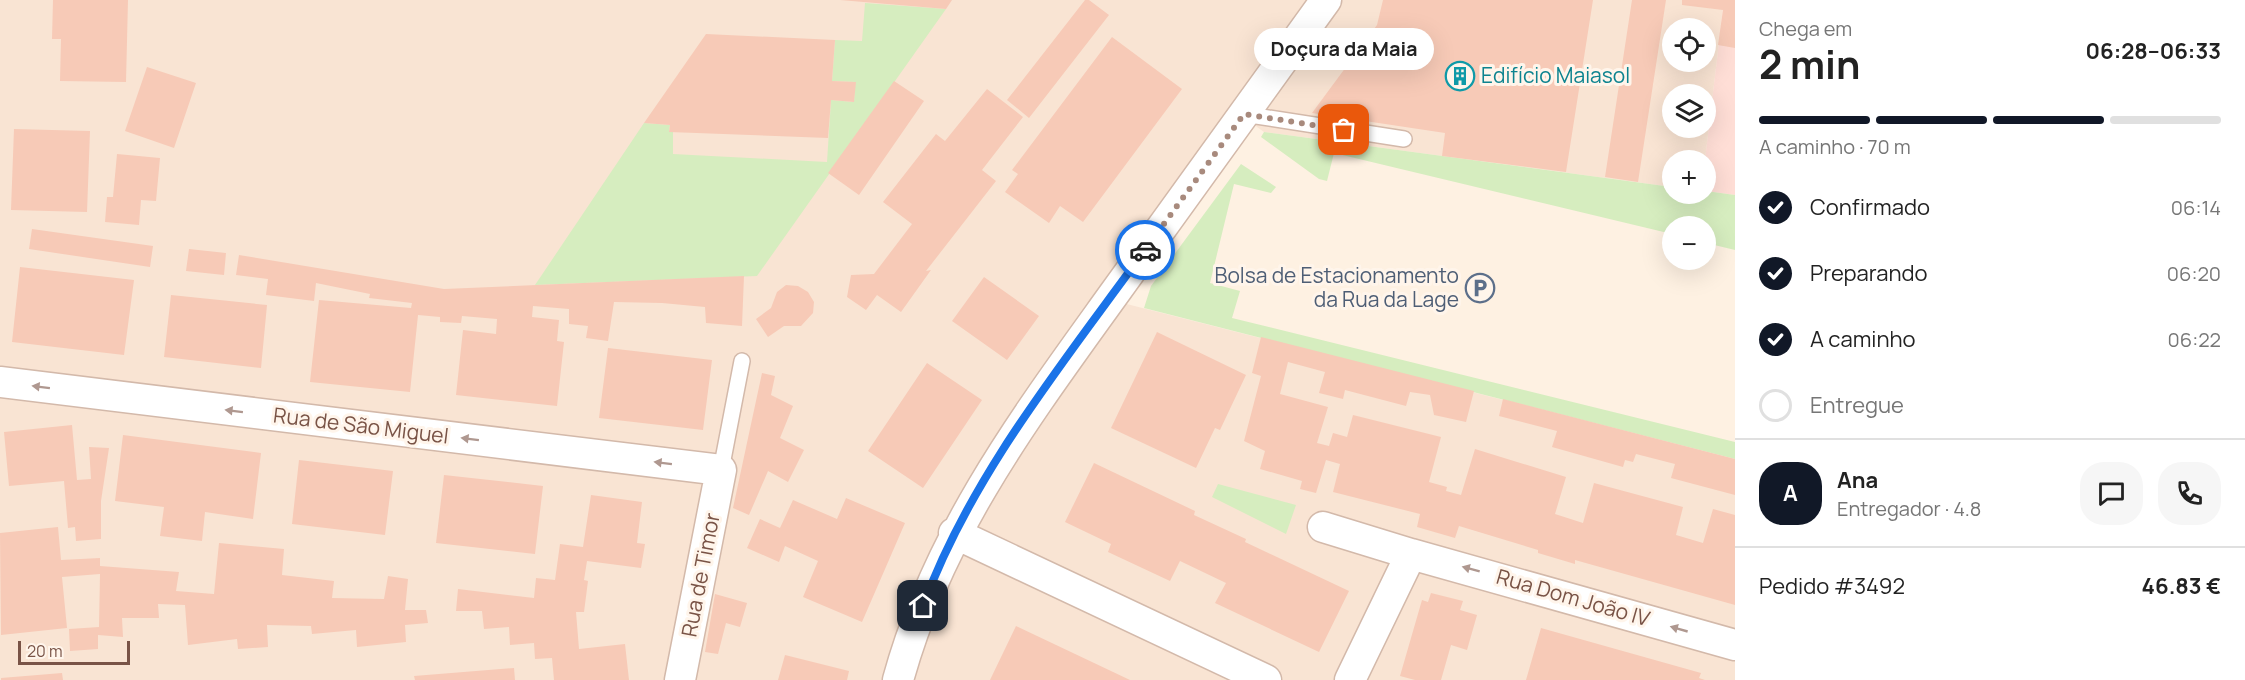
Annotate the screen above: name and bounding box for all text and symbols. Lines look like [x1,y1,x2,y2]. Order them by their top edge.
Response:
text: Chega em [1759,15,1852,42]
map controls [1662,18,1716,270]
button: locate [1662,18,1716,72]
callout: Doçura da Maia [1254,28,1434,70]
text: Doçura da Maia [1270,35,1418,62]
text: 06:28–06:33 [2086,36,2221,66]
text: 2 min [1759,37,1860,91]
building icon: Edifício Maiasol [1444,60,1476,92]
place label: Edifício Maiasol [1481,61,1630,89]
button: layers [1662,84,1716,138]
pin [1318,104,1369,155]
icon: bag [1327,113,1360,146]
text: A caminho · 70 m [1759,133,1911,160]
button: + [1662,150,1716,204]
icon: check [1759,191,1792,224]
text: Confirmado [1810,192,1930,222]
text: 06:14 [2171,194,2221,221]
button: − [1662,216,1716,270]
courier [1115,220,1175,280]
icon: car [1129,234,1162,267]
icon: check [1759,257,1792,290]
text: Preparando [1810,258,1928,288]
text: 06:20 [2167,260,2221,287]
place label: Bolsa de Estacionamento da Rua da Lage [1215,261,1459,313]
parking icon: Bolsa de Estacionamento da Rua da Lage [1464,272,1496,304]
icon: check [1759,323,1792,356]
text: A caminho [1810,324,1916,354]
text: 06:22 [2168,326,2221,353]
one-way arrow [31,383,50,392]
text: Entregue [1810,390,1904,420]
street label: Rua de São Miguel [272,400,450,450]
one-way arrow [225,406,244,416]
one-way arrow [460,435,479,444]
one-way arrow [654,458,673,468]
button: chat [2080,462,2143,525]
button: phone [2158,462,2221,525]
text: Ana [1837,465,1878,495]
text: A [1783,478,1798,508]
text: Entregador · 4.8 [1837,495,1981,522]
street label: Rua de Timor [674,510,726,639]
street label: Rua Dom João IV [1493,562,1653,632]
one-way arrow [1462,564,1480,574]
text: Pedido #3492 [1759,571,1905,601]
text: 46.83 € [2142,571,2221,601]
pin [897,580,948,631]
icon: home [906,589,939,622]
one-way arrow [1670,624,1688,633]
scale bar [18,638,130,666]
text: 20 m [27,640,63,662]

